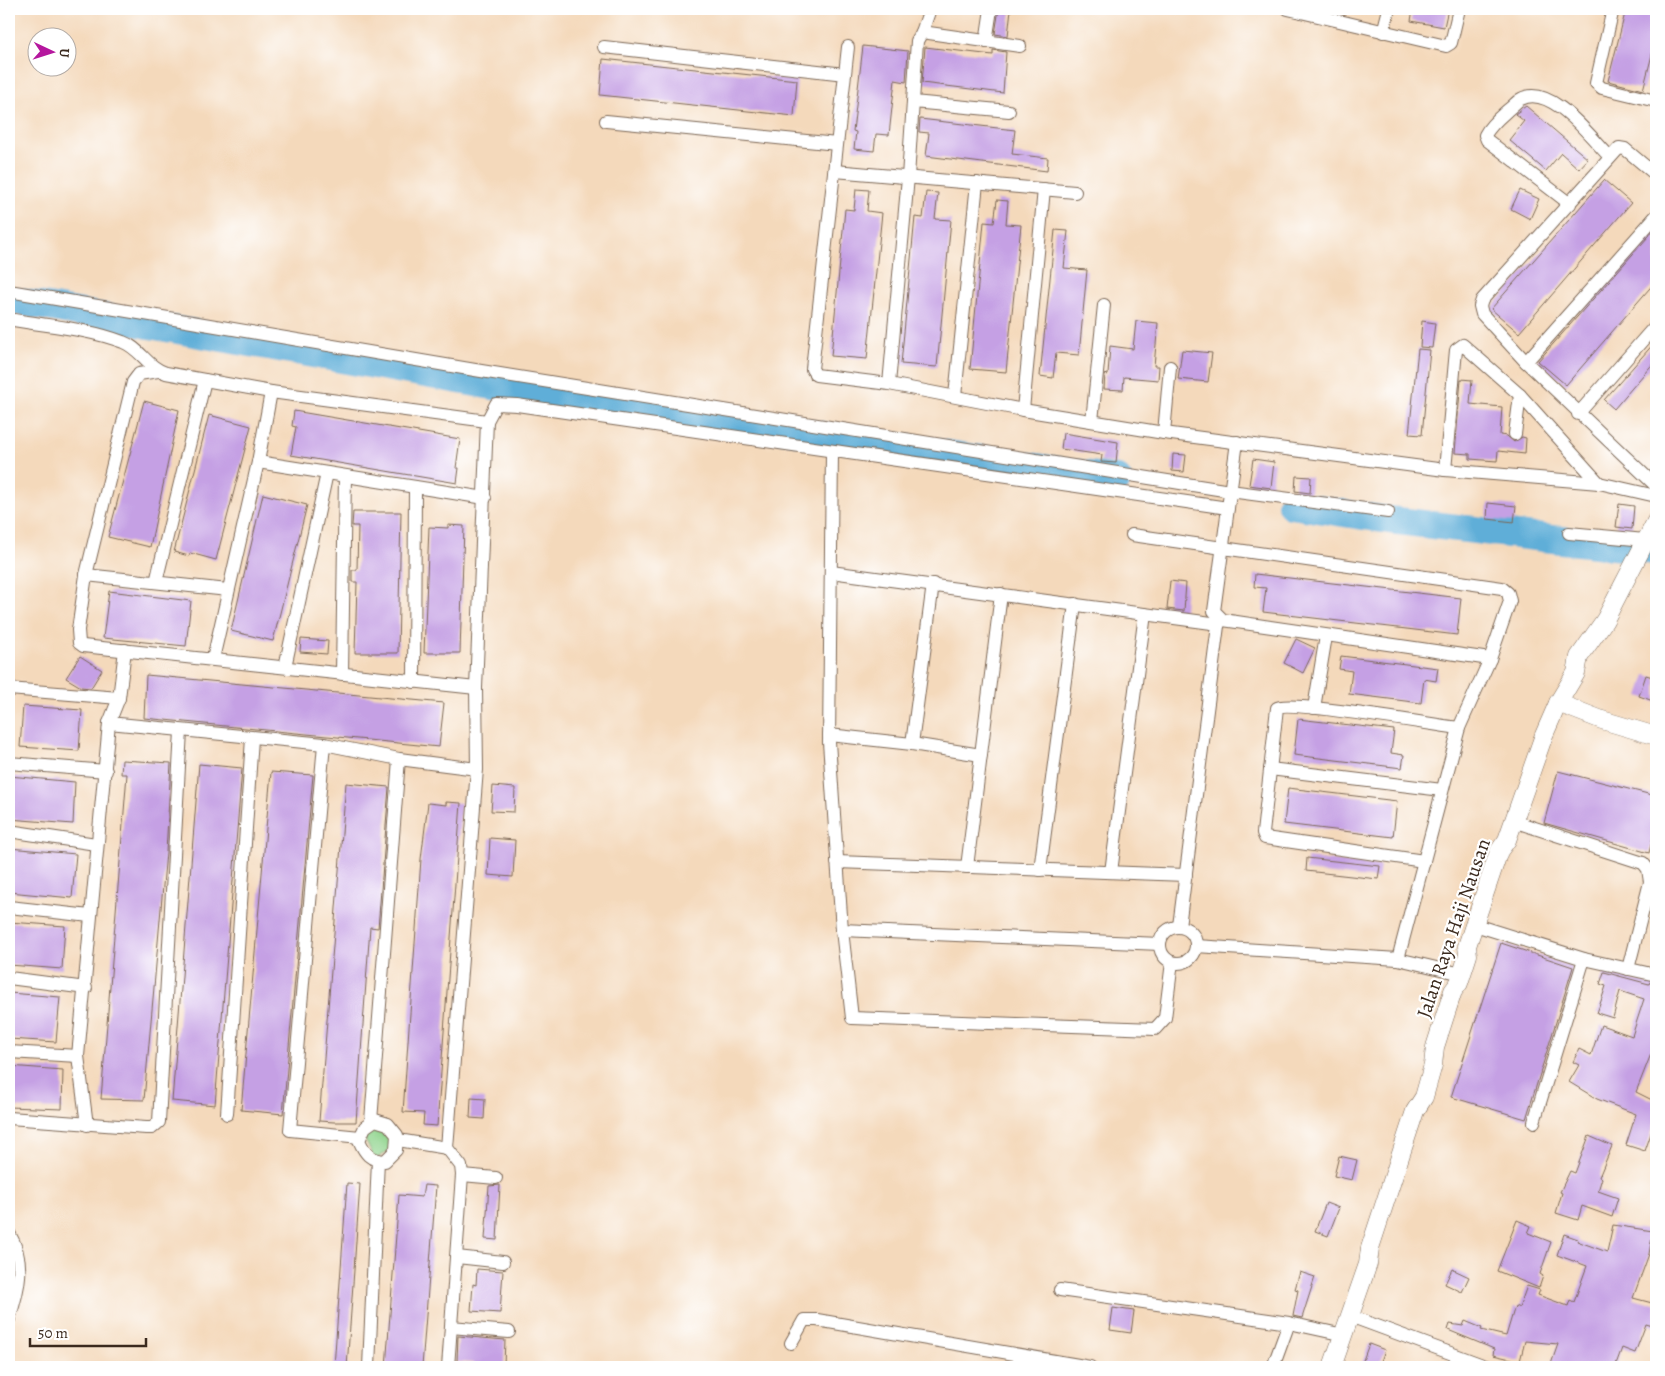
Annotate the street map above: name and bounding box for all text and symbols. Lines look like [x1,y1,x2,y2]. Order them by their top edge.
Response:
north arrow [28,28,78,78]
text: U [55,48,74,58]
street label: Jalan Raya Haji Nausan [1410,835,1497,1021]
scale bar [30,1316,146,1348]
text: 50 m [38,1323,68,1343]

